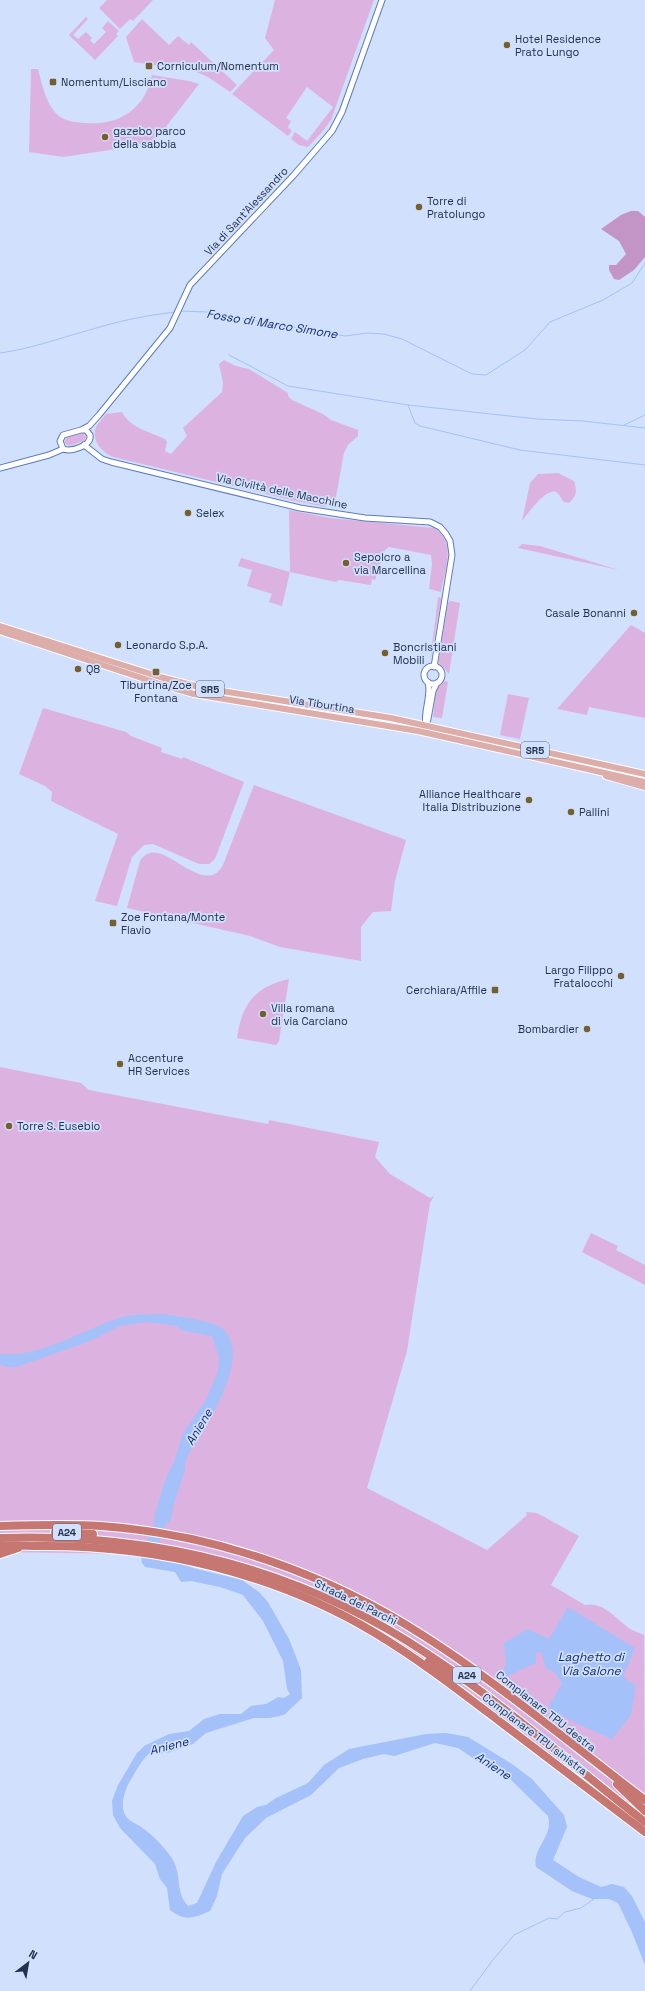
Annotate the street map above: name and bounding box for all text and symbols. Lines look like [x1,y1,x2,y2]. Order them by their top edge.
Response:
place label: Hotel Residence Prato Lungo [515,32,601,59]
marker: Hotel Residence Prato Lungo [502,40,512,50]
place label: Corniculum/Nomentum [157,59,279,73]
marker: Corniculum/Nomentum [144,61,154,71]
place label: Nomentum/Lisciano [61,75,167,89]
marker: Nomentum/Lisciano [48,77,58,87]
place label: gazebo parco della sabbia [113,124,186,151]
marker: gazebo parco della sabbia [100,132,110,142]
street label: Via di Sant'Alessandro [201,164,291,258]
place label: Torre di Pratolungo [427,194,485,221]
marker: Torre di Pratolungo [414,202,424,212]
water label: Fosso di Marco Simone [205,306,340,342]
street label: Via Civiltà delle Macchine [215,470,349,512]
place label: Selex [196,506,225,520]
marker: Selex [183,508,193,518]
place label: Sepolcro a via Marcellina [354,550,426,577]
marker: Sepolcro a via Marcellina [341,558,351,568]
place label: Casale Bonanni [545,606,626,620]
marker: Casale Bonanni [629,608,639,618]
place label: Leonardo S.p.A. [126,638,208,652]
marker: Leonardo S.p.A. [113,640,123,650]
place label: Boncristiani Mobili [393,640,457,667]
marker: Boncristiani Mobili [380,648,390,658]
place label: Q8 [86,662,100,676]
marker: Q8 [73,664,83,674]
marker: Tiburtina/Zoe Fontana [151,667,161,677]
place label: Tiburtina/Zoe Fontana [120,678,192,705]
road number: SR5 [196,681,224,697]
street label: Via Tiburtina [288,692,356,716]
road number: SR5 [521,742,549,758]
place label: Alliance Healthcare Italia Distribuzione [419,787,521,814]
marker: Alliance Healthcare Italia Distribuzione [524,795,534,805]
place label: Pallini [579,805,610,819]
marker: Pallini [566,807,576,817]
place label: Zoe Fontana/Monte Flavio [121,910,225,937]
marker: Zoe Fontana/Monte Flavio [108,918,118,928]
place label: Largo Filippo Fratalocchi [545,963,613,990]
marker: Largo Filippo Fratalocchi [616,971,626,981]
place label: Cerchiara/Affile [406,983,487,997]
marker: Cerchiara/Affile [490,985,500,995]
place label: Villa romana di via Carciano [271,1001,348,1028]
marker: Villa romana di via Carciano [258,1009,268,1019]
place label: Bombardier [518,1022,579,1036]
marker: Bombardier [582,1024,592,1034]
place label: Accenture HR Services [128,1051,190,1078]
marker: Accenture HR Services [115,1059,125,1069]
place label: Torre S. Eusebio [17,1119,101,1133]
marker: Torre S. Eusebio [4,1121,14,1131]
water label: Aniene [182,1405,216,1448]
road number: A24 [53,1524,81,1540]
street label: Strada dei Parchi [312,1576,400,1628]
water label: Laghetto di Via Salone [558,1649,626,1679]
road number: A24 [453,1667,481,1683]
street label: Complanare TPU destra [493,1668,599,1755]
street label: Complanare TPU sinistra [480,1690,591,1778]
water label: Aniene [148,1733,191,1759]
water label: Aniene [472,1749,515,1784]
north arrow [8,1943,48,1983]
text: N [26,1947,40,1962]

